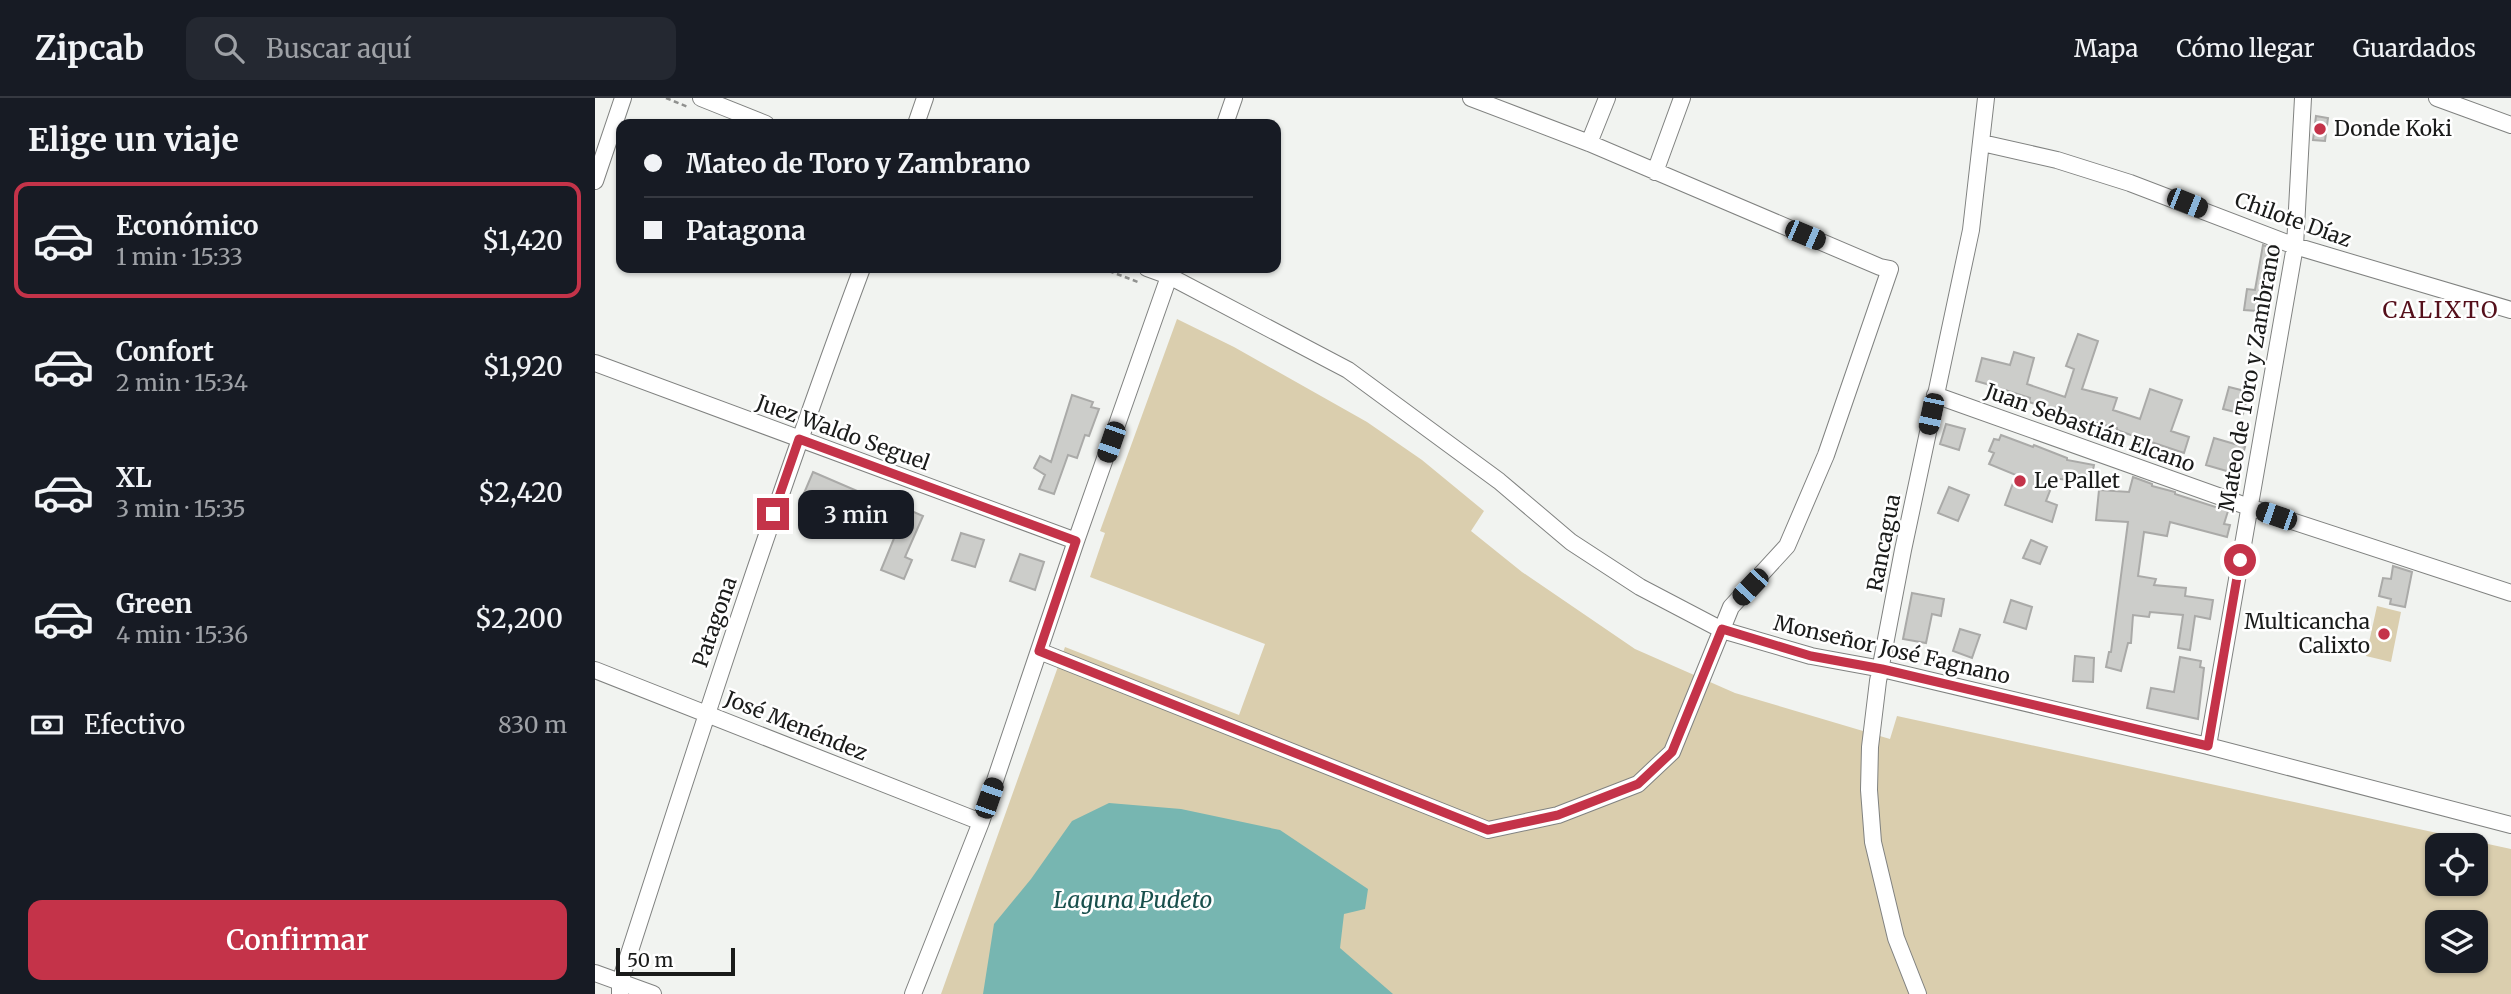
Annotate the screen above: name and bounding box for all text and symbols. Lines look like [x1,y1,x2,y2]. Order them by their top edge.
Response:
search box [186,17,676,80]
text: Zipcab [35,28,144,69]
icon: search [210,29,248,67]
text: Buscar aquí [266,32,411,65]
text: Mapa [2074,33,2138,64]
text: Cómo llegar [2176,33,2315,64]
text: Guardados [2353,33,2476,64]
place label: Donde Koki [2334,115,2452,142]
text: Elige un viaje [28,120,239,160]
marker: Donde Koki [2312,121,2328,137]
text: Mateo de Toro y Zambrano [686,147,1030,180]
car [2164,185,2211,221]
street label: Chilote Díaz [2231,186,2355,253]
icon: car [32,209,95,272]
text: Económico [116,209,259,242]
text: Patagona [686,214,806,247]
car [1782,217,1829,253]
text: $1,420 [482,224,563,257]
text: 1 min · 15:33 [116,242,243,271]
street label: Mateo de Toro y Zambrano [2213,242,2286,514]
district label: CALIXTO [2382,295,2500,324]
icon: car [32,335,95,398]
text: Confort [116,335,214,368]
text: $1,920 [483,350,563,383]
text: 2 min · 15:34 [116,368,248,397]
street label: Juan Sebastián Elcano [1980,377,2199,478]
street label: Juez Waldo Seguel [752,388,934,477]
car [1917,391,1946,437]
car [1095,419,1128,465]
icon: car [32,461,95,524]
text: XL [116,461,152,494]
place label: Le Pallet [2034,467,2120,494]
marker: Le Pallet [2012,473,2028,489]
text: $2,420 [478,476,563,509]
callout: 3 min [797,490,913,538]
street label: Rancagua [1861,492,1906,594]
text: 3 min · 15:35 [116,494,246,523]
route end [757,498,789,530]
car [2253,499,2300,533]
text: 3 min [824,500,888,529]
route start [2224,544,2256,576]
car [1728,564,1773,610]
street label: Patagona [686,573,743,671]
icon: car [32,587,95,650]
text: Green [116,587,192,620]
text: $2,200 [475,602,563,635]
place label: Multicancha Calixto [2244,608,2370,659]
street label: Monseñor José Fagnano [1771,609,2013,690]
text: 4 min · 15:36 [116,620,248,649]
marker: Multicancha Calixto [2376,626,2392,642]
street label: José Menéndez [720,684,871,766]
icon: cash [28,706,66,744]
text: Efectivo [84,708,185,741]
text: 830 m [498,710,567,739]
car [973,775,1006,821]
map controls [2425,833,2488,973]
button: locate [2425,833,2488,896]
water label: Laguna Pudeto [1054,885,1212,914]
button: Confirmar [28,900,567,980]
button: layers [2425,910,2488,973]
scale bar [616,945,735,977]
text: 50 m [627,948,673,972]

